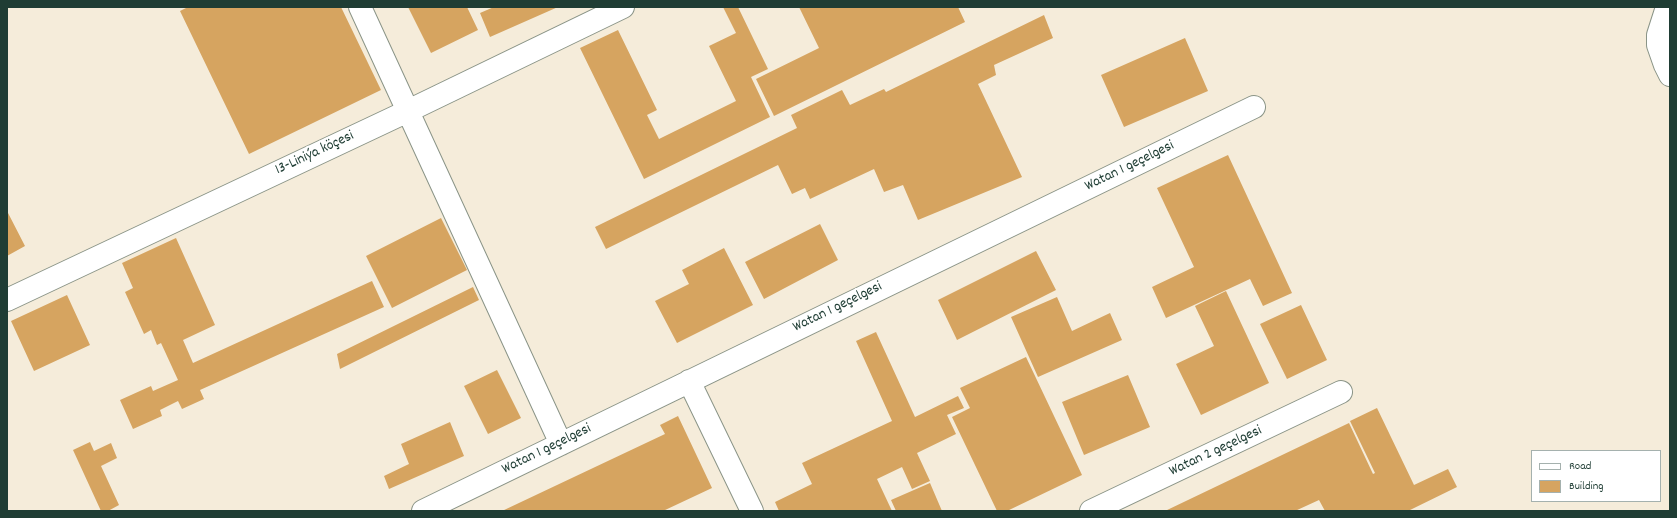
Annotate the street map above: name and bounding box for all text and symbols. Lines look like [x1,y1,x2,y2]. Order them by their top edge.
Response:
street label: 13-Liniýa köçesi [273,128,357,180]
street label: Watan 1 geçelgesi [1083,138,1177,196]
street label: Watan 1 geçelgesi [791,279,885,337]
street label: Watan 1 geçelgesi [500,421,594,479]
street label: Watan 2 geçelgesi [1167,423,1265,481]
legend [1531,450,1661,502]
text: Road [1569,458,1591,475]
text: Building [1569,478,1604,495]

